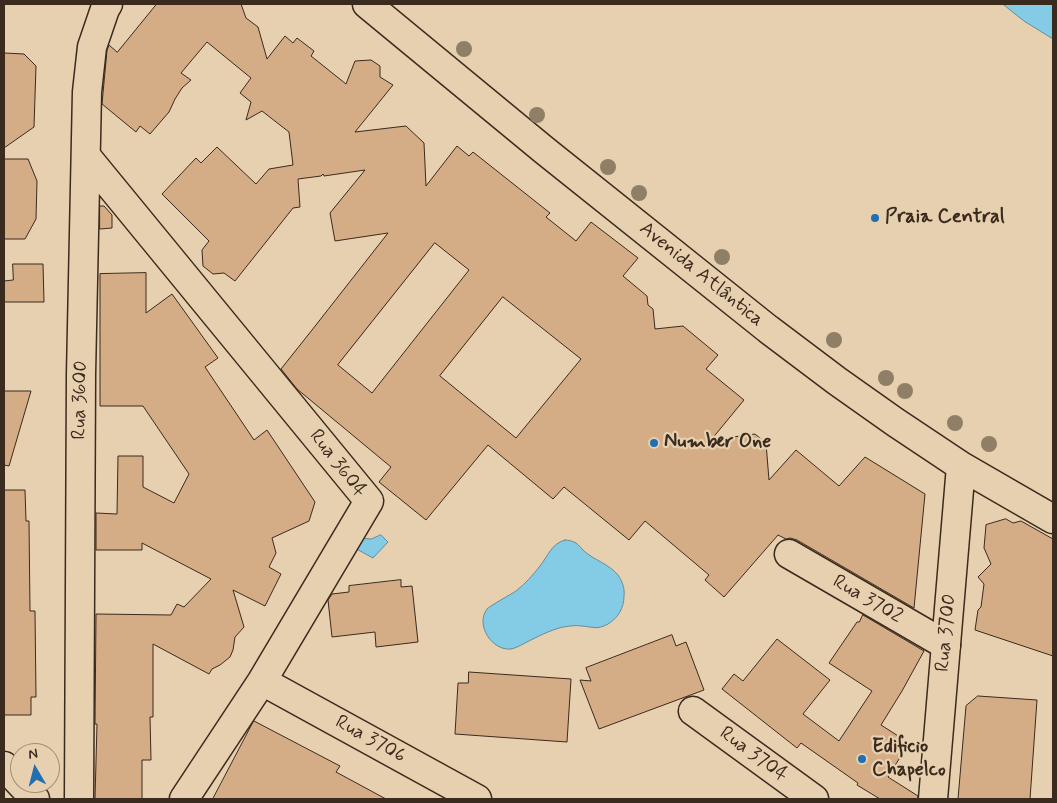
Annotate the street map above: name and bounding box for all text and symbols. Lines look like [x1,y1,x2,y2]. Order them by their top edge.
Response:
place label: Praia Central [885,206,1005,230]
marker: Praia Central [869,212,881,224]
street label: Avenida Atlântica [634,217,768,333]
street label: Rua 3600 [68,360,94,440]
street label: Rua 3604 [303,425,371,503]
place label: Number One [664,431,771,455]
marker: Number One [648,437,660,449]
street label: Rua 3702 [828,570,906,630]
street label: Rua 3700 [932,593,962,673]
street label: Rua 3706 [330,711,410,769]
street label: Rua 3704 [714,722,792,788]
place label: Edificio Chapelco [872,736,946,783]
north arrow [10,743,60,793]
text: N [27,745,39,764]
marker: Edificio Chapelco [856,753,868,765]

